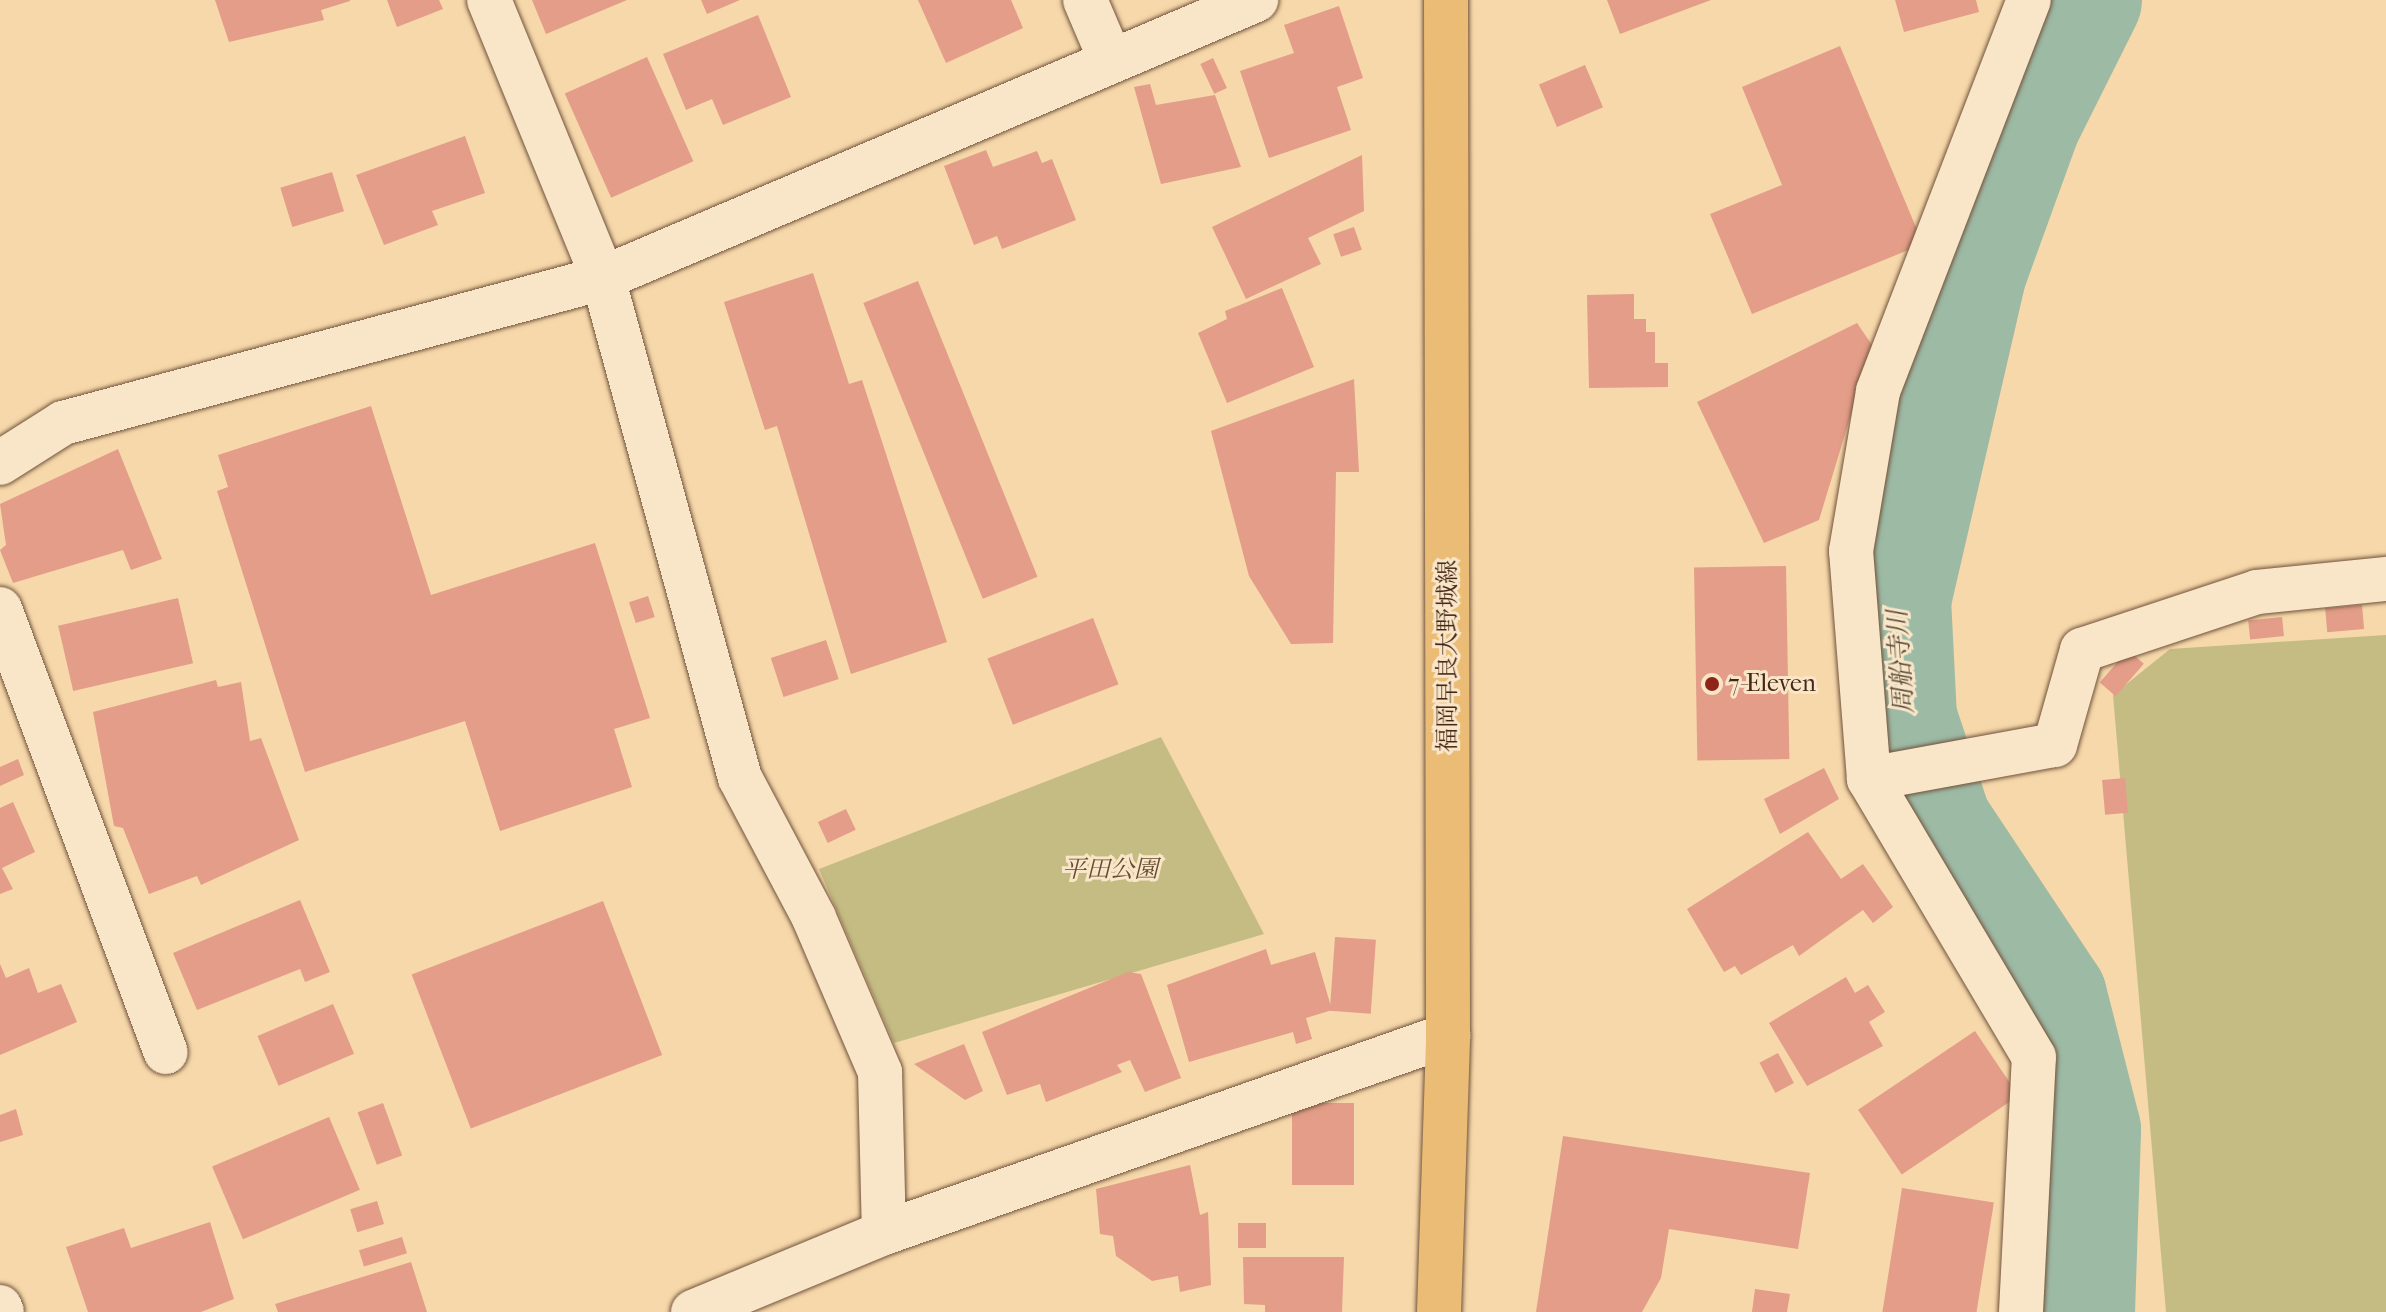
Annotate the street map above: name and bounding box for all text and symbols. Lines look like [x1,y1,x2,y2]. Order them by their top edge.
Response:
street label: 福岡早良大野城線 [1434,560,1462,752]
water label: 周船寺川 [1882,609,1920,715]
place label: 7-Eleven [1728,670,1816,698]
marker: 7-Eleven [1703,675,1721,693]
park label: 平田公園 [1062,856,1158,884]

